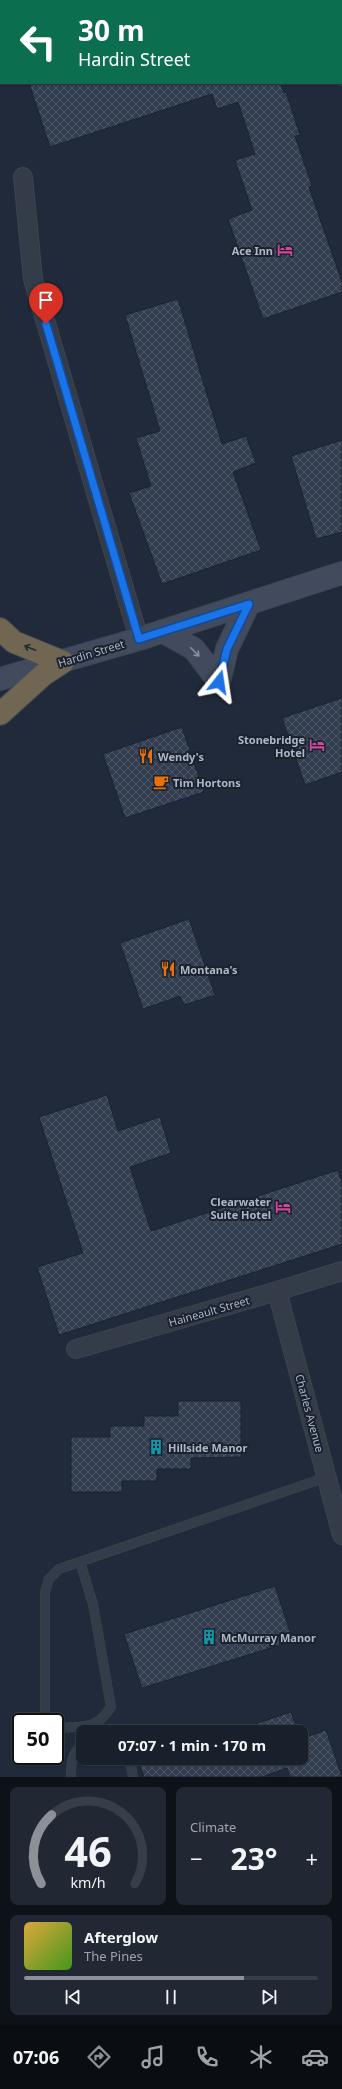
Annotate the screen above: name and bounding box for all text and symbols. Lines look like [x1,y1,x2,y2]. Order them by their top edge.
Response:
text: 30 m [78,11,145,49]
icon: left [12,16,64,68]
text: Hardin Street [78,47,190,71]
hotel icon: Ace Inn [276,241,294,259]
place label: Ace Inn [232,243,273,258]
pin [29,283,63,324]
icon: arrive [35,289,57,311]
street label: Hardin Street [56,636,126,670]
one-way arrow [25,644,37,652]
one-way arrow [190,647,199,657]
position arrow [198,661,240,703]
place label: Stonebridge Hotel [238,732,305,760]
hotel icon: Stonebridge Hotel [308,736,326,754]
restaurant icon: Wendy's [137,747,155,765]
place label: Wendy's [158,749,204,764]
cafe icon: Tim Hortons [152,773,170,791]
place label: Tim Hortons [173,775,241,790]
restaurant icon: Montana's [159,960,177,978]
place label: Montana's [180,962,238,977]
place label: Clearwater Suite Hotel [210,1194,271,1222]
hotel icon: Clearwater Suite Hotel [274,1198,292,1216]
street label: Haineault Street [167,1292,251,1330]
street label: Charles Avenue [292,1372,328,1454]
building icon: Hillside Manor [147,1438,165,1456]
place label: Hillside Manor [168,1440,247,1455]
building icon: McMurray Manor [200,1628,218,1646]
place label: McMurray Manor [221,1630,316,1645]
speed limit sign: 50 [12,1713,64,1765]
text: 07:07 · 1 min · 170 m [118,1735,266,1755]
text: Climate [190,1818,236,1836]
text: 46 [64,1823,112,1879]
text: 23° [230,1838,278,1879]
text: − [190,1843,203,1873]
text: + [305,1843,318,1873]
text: km/h [70,1873,106,1892]
text: Afterglow [84,1927,158,1947]
text: The Pines [84,1947,143,1965]
icon: previous [62,1986,84,2008]
icon: pause [160,1986,182,2008]
icon: next [258,1986,280,2008]
icon: directions [85,2043,113,2071]
icon: music [139,2043,167,2071]
icon: phone [193,2043,221,2071]
icon: climate [247,2043,275,2071]
icon: car [301,2043,329,2071]
text: 07:06 [13,2045,59,2069]

